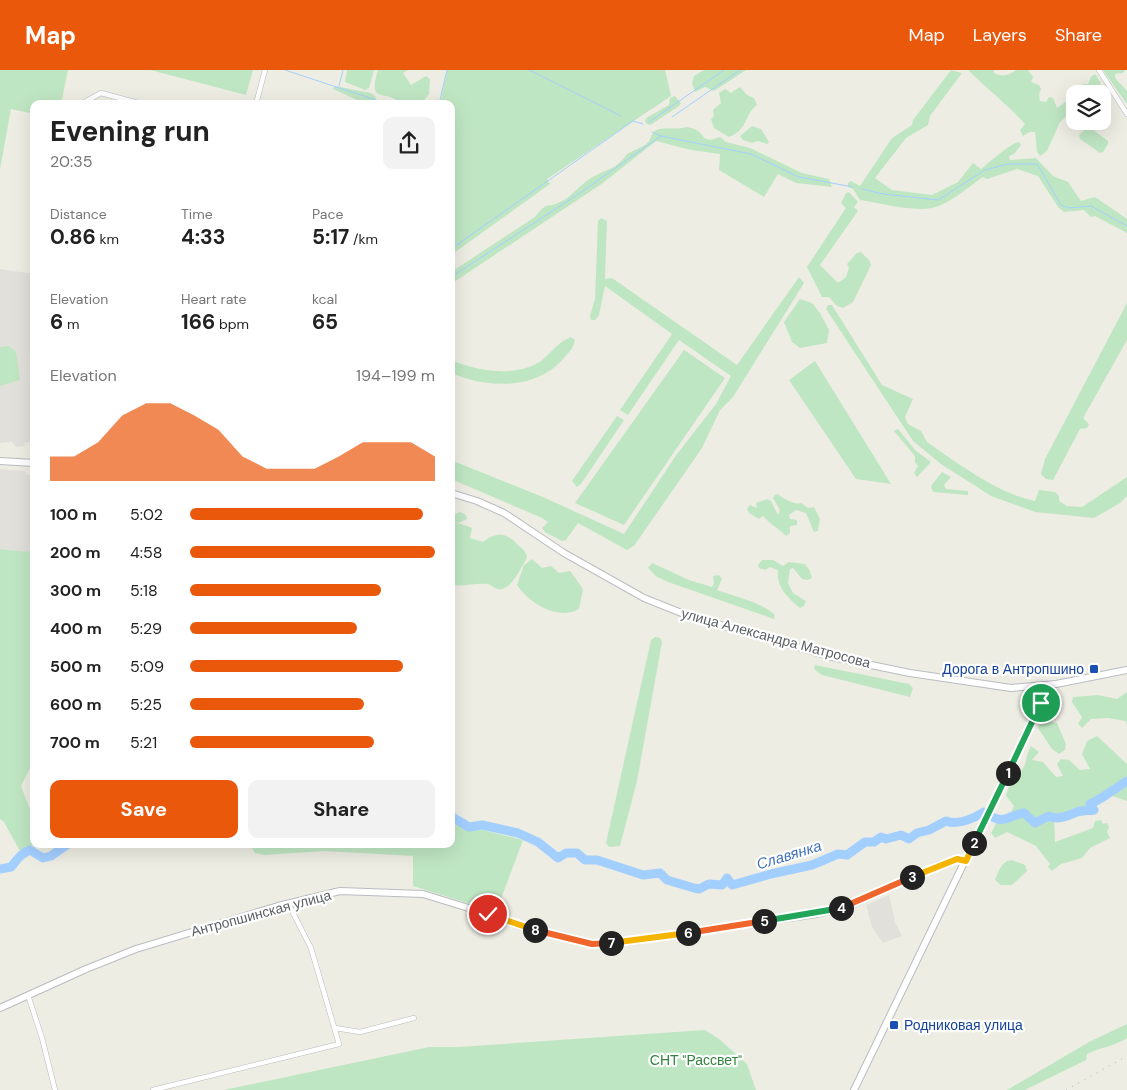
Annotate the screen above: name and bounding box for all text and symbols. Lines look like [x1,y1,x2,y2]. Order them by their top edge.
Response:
text: Map [25,20,76,51]
text: Map [909,23,945,47]
text: Layers [973,23,1027,47]
text: Share [1055,23,1102,47]
map controls [1066,85,1111,130]
button: layers [1066,85,1111,130]
text: Evening run [50,113,210,150]
button: share [383,117,435,169]
text: 20:35 [50,151,92,172]
text: Distance [50,205,107,223]
text: Time [181,205,213,223]
text: Pace [312,205,343,223]
text: 0.86 [50,223,96,251]
text: 4:33 [181,223,225,251]
text: 5:17 [312,223,349,251]
text: km [96,230,119,248]
text: /km [349,230,378,248]
text: Elevation [50,290,108,308]
text: Heart rate [181,290,246,308]
text: kcal [312,290,337,308]
text: 6 [50,308,63,336]
text: 166 [181,308,215,336]
text: 65 [312,308,338,336]
text: m [63,315,80,333]
text: bpm [215,315,249,333]
text: Elevation [50,365,117,386]
text: 194–199 m [356,365,435,386]
text: 100 m [50,504,97,525]
text: 5:02 [130,504,163,525]
text: 200 m [50,542,101,563]
text: 4:58 [130,542,162,563]
text: 300 m [50,580,101,601]
text: 5:18 [130,580,158,601]
street label: улица Александра Матросова [679,604,873,672]
text: 400 m [50,618,102,639]
text: 5:29 [130,618,162,639]
text: 500 m [50,656,101,677]
text: 5:09 [130,656,164,677]
place label: Дорога в Антропшино [942,660,1084,678]
marker: Дорога в Антропшино [1088,663,1100,675]
pin [1020,682,1062,724]
icon: arrive [1027,689,1055,717]
text: 600 m [50,694,102,715]
text: 5:25 [130,694,162,715]
text: 700 m [50,732,100,753]
text: 5:21 [130,732,157,753]
pin: 1 [996,760,1020,786]
text: 1 [1006,764,1011,782]
button: Save [50,780,238,838]
button: Share [248,780,435,838]
pin: 2 [962,830,986,856]
text: 2 [970,834,979,852]
water label: Славянка [754,836,824,874]
pin: 3 [900,864,924,890]
text: 3 [908,868,917,886]
street label: Антропшинская улица [189,886,333,940]
pin [467,893,509,935]
pin: 4 [828,896,854,920]
text: 4 [837,899,846,917]
icon: check [474,900,502,928]
pin: 5 [752,908,776,934]
text: 5 [760,912,769,930]
pin: 8 [522,918,548,942]
pin: 6 [676,920,700,946]
text: 8 [531,921,540,939]
text: 6 [684,924,693,942]
pin: 7 [598,930,624,956]
text: 7 [608,934,615,952]
place label: Родниковая улица [904,1016,1023,1034]
marker: Родниковая улица [888,1019,900,1031]
park label: СНТ "Рассвет" [650,1051,742,1069]

